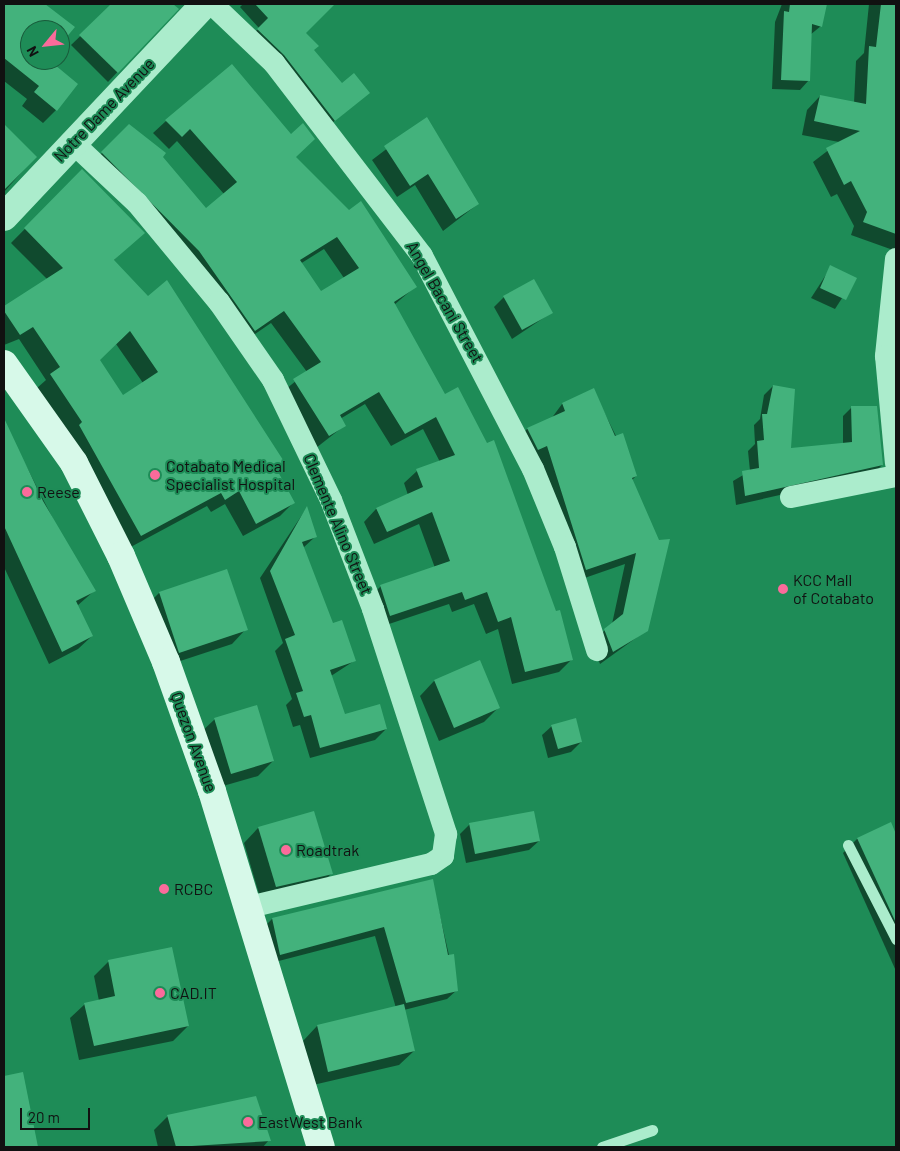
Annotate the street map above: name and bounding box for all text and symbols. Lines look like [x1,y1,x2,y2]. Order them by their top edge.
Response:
north arrow [20,20,70,70]
text: N [23,44,42,60]
street label: Notre Dame Avenue [50,54,158,166]
street label: Angel Bacani Street [403,238,487,366]
street label: Clemente Alino Street [300,451,376,597]
place label: Cotabato Medical Specialist Hospital [166,456,295,494]
marker: Cotabato Medical Specialist Hospital [148,468,162,482]
place label: Reese [37,482,80,502]
marker: Reese [21,486,33,498]
place label: KCC Mall of Cotabato [793,570,874,608]
marker: KCC Mall of Cotabato [777,583,789,595]
street label: Quezon Avenue [167,689,221,795]
place label: Roadtrak [296,840,359,860]
marker: Roadtrak [280,844,292,856]
place label: RCBC [174,879,213,899]
marker: RCBC [158,883,170,895]
place label: CAD.IT [170,983,217,1003]
marker: CAD.IT [154,987,166,999]
scale bar [22,1098,92,1130]
text: 20 m [28,1108,60,1126]
place label: EastWest Bank [258,1112,362,1132]
marker: EastWest Bank [242,1116,254,1128]

